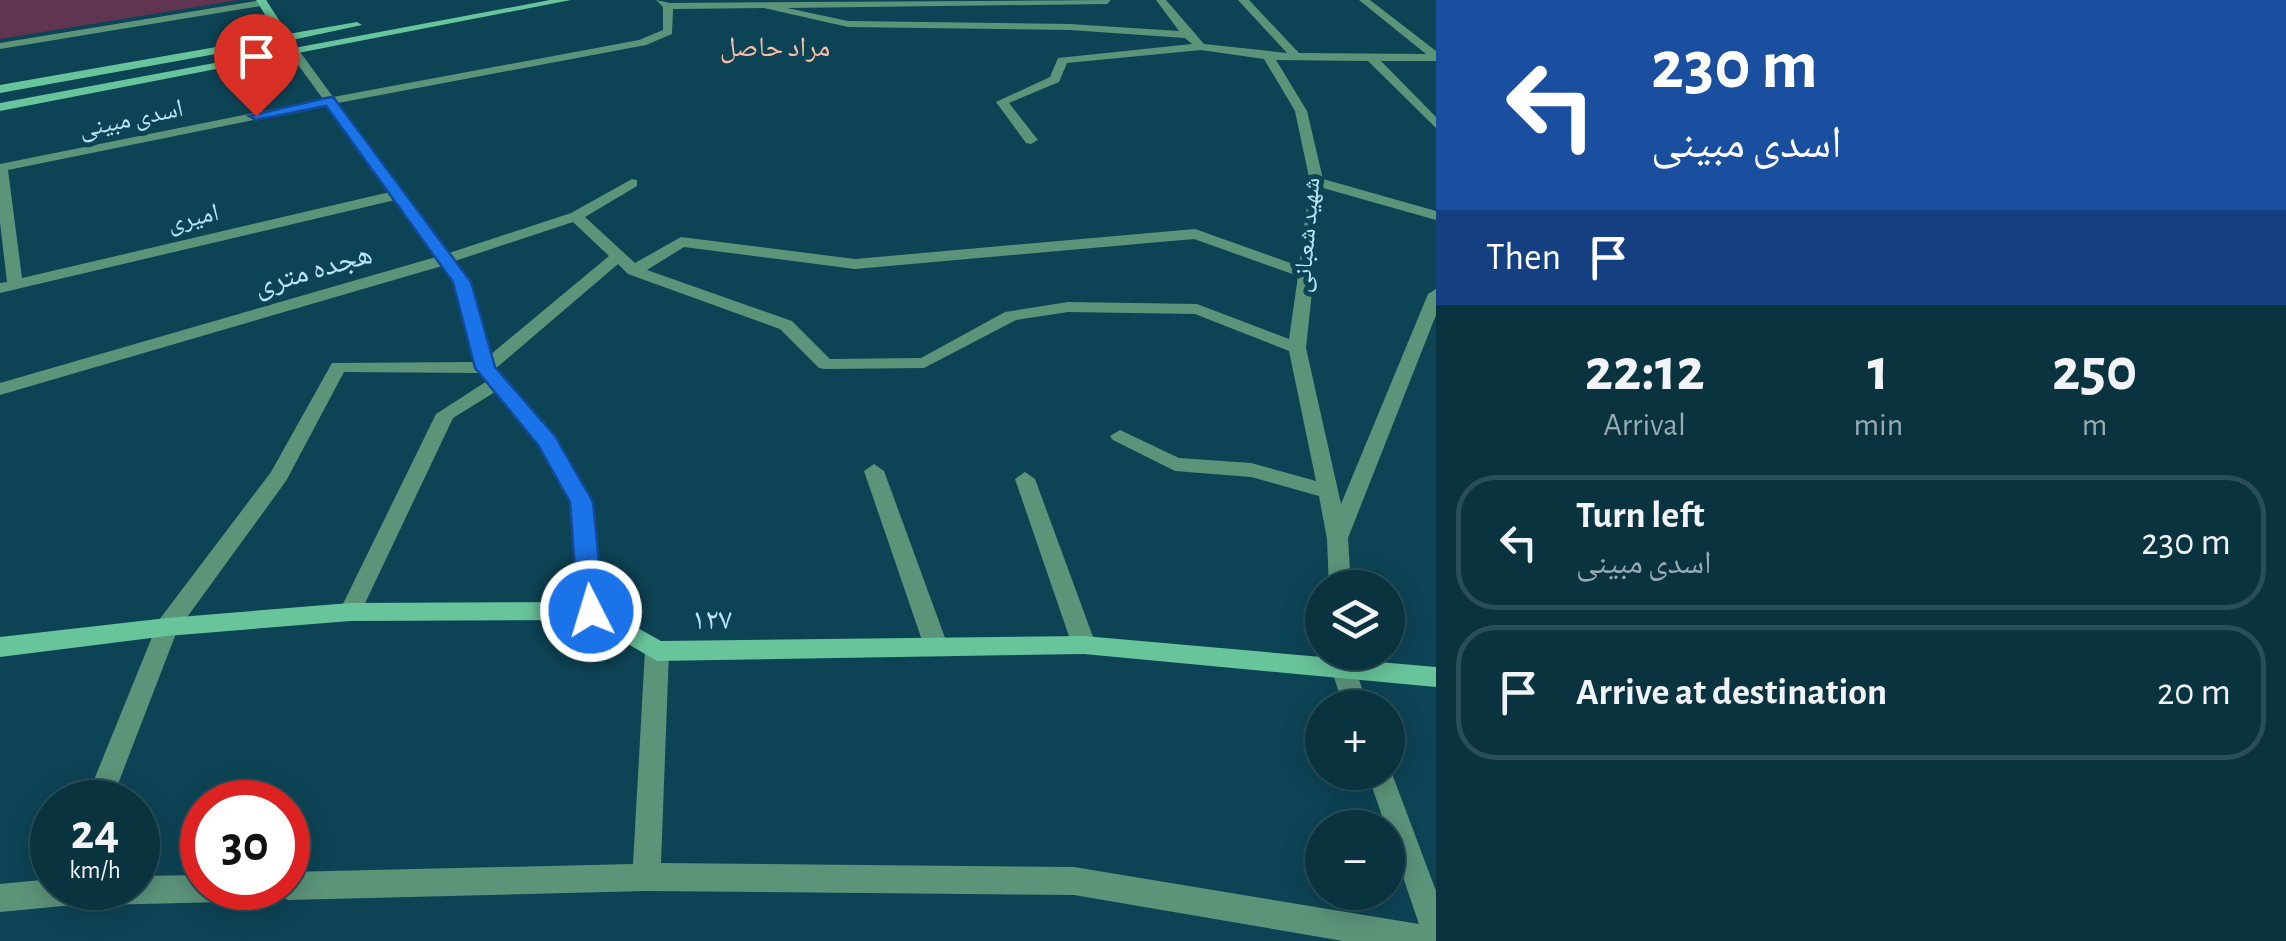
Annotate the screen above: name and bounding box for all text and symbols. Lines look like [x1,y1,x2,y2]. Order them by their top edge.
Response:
pin [214,14,299,117]
icon: arrive [229,29,284,84]
text: 230 m [1651,31,1818,101]
district label: مراد حاصل [720,34,830,64]
icon: left [1486,40,1616,170]
street label: اسدی مبینی [77,96,186,144]
text: اسدی مبینی [1651,121,1842,166]
street label: شهید شعبانی [1290,176,1326,294]
street label: امیری [165,200,222,238]
icon: arrive [1581,230,1636,285]
street label: هجده متری [250,239,376,303]
text: Then [1486,239,1561,277]
text: 22:12 [1585,341,1705,401]
text: 1 [1868,341,1889,401]
text: 250 [2052,341,2137,401]
text: Arrival [1604,409,1686,441]
text: min [1853,409,1903,441]
text: m [2082,409,2107,441]
text: Turn left [1576,497,1704,535]
icon: left [1491,515,1546,570]
text: 230 m [2141,524,2231,562]
text: اسدی مبینی [1576,547,1712,579]
position arrow [539,559,643,663]
map controls [1305,570,1405,910]
button: layers [1305,570,1405,670]
street label: ۱۲۷ [692,605,732,635]
icon: arrive [1491,665,1546,720]
text: Arrive at destination [1576,674,1887,712]
text: 20 m [2157,674,2231,712]
button: + [1305,690,1405,790]
speed limit sign: 30 [180,780,310,910]
text: 24 [71,808,119,858]
button: − [1305,810,1405,910]
text: km/h [69,858,121,883]

